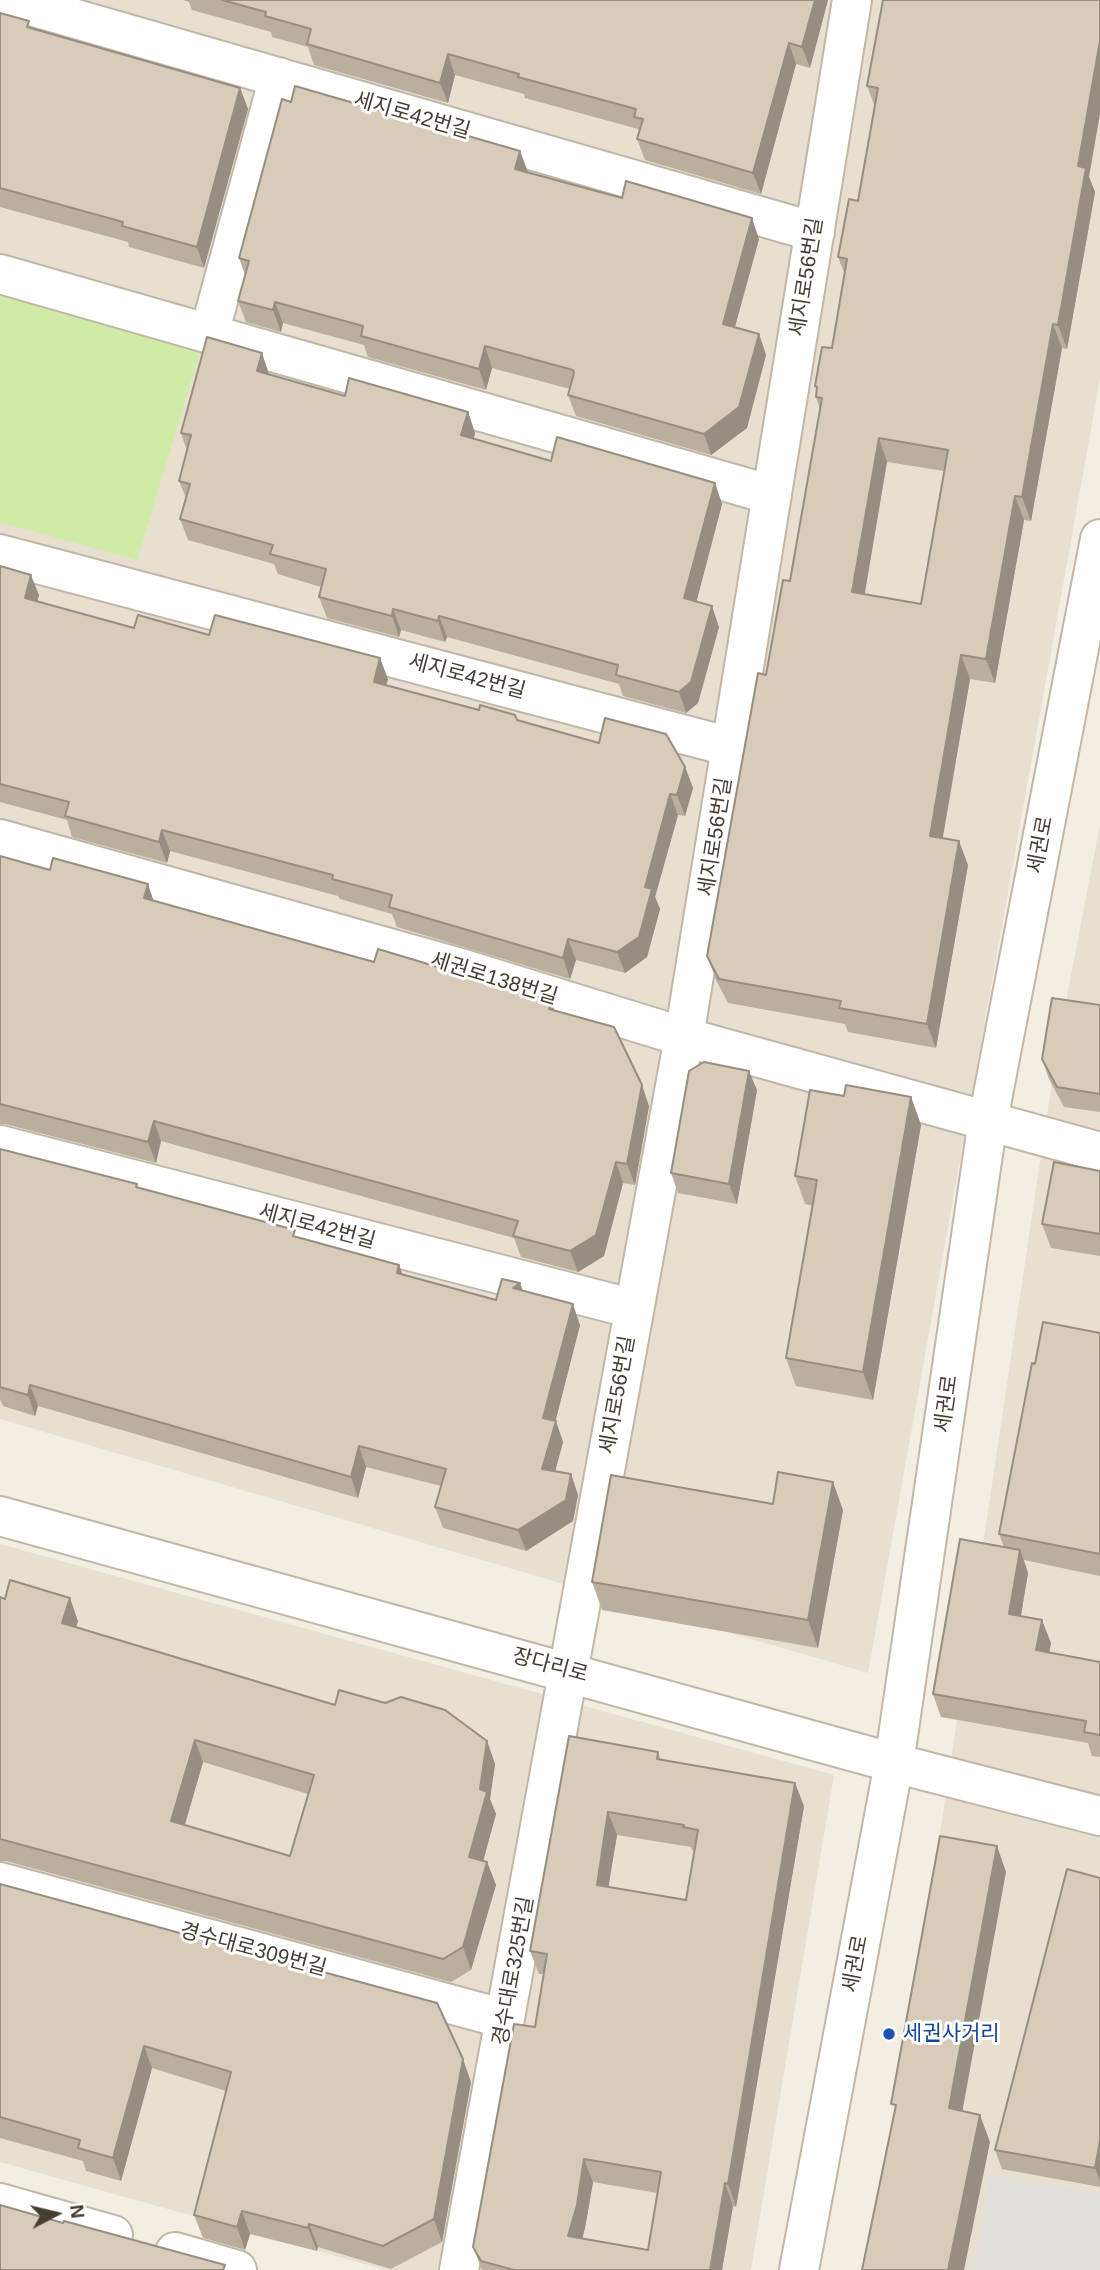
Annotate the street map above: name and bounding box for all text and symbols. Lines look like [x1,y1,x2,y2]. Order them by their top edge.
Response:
street label: 세지로42번길 [351,87,473,145]
street label: 세지로56번길 [785,216,829,338]
street label: 세지로42번길 [406,649,528,705]
street label: 세지로56번길 [694,776,738,898]
street label: 세권로 [1023,814,1059,876]
street label: 세권로138번길 [427,948,561,1010]
street label: 세지로42번길 [256,1199,378,1255]
street label: 세지로56번길 [595,1334,641,1456]
street label: 세권로 [930,1374,964,1434]
street label: 장다리로 [509,1644,591,1688]
street label: 경수대로325번길 [488,1894,540,2048]
street label: 경수대로309번길 [177,1918,329,1982]
street label: 세권로 [838,1933,874,1995]
place label: 세권사거리 [903,2021,1000,2047]
marker: 세권사거리 [881,2026,897,2042]
north arrow [21,2179,91,2249]
text: N [66,2203,89,2219]

